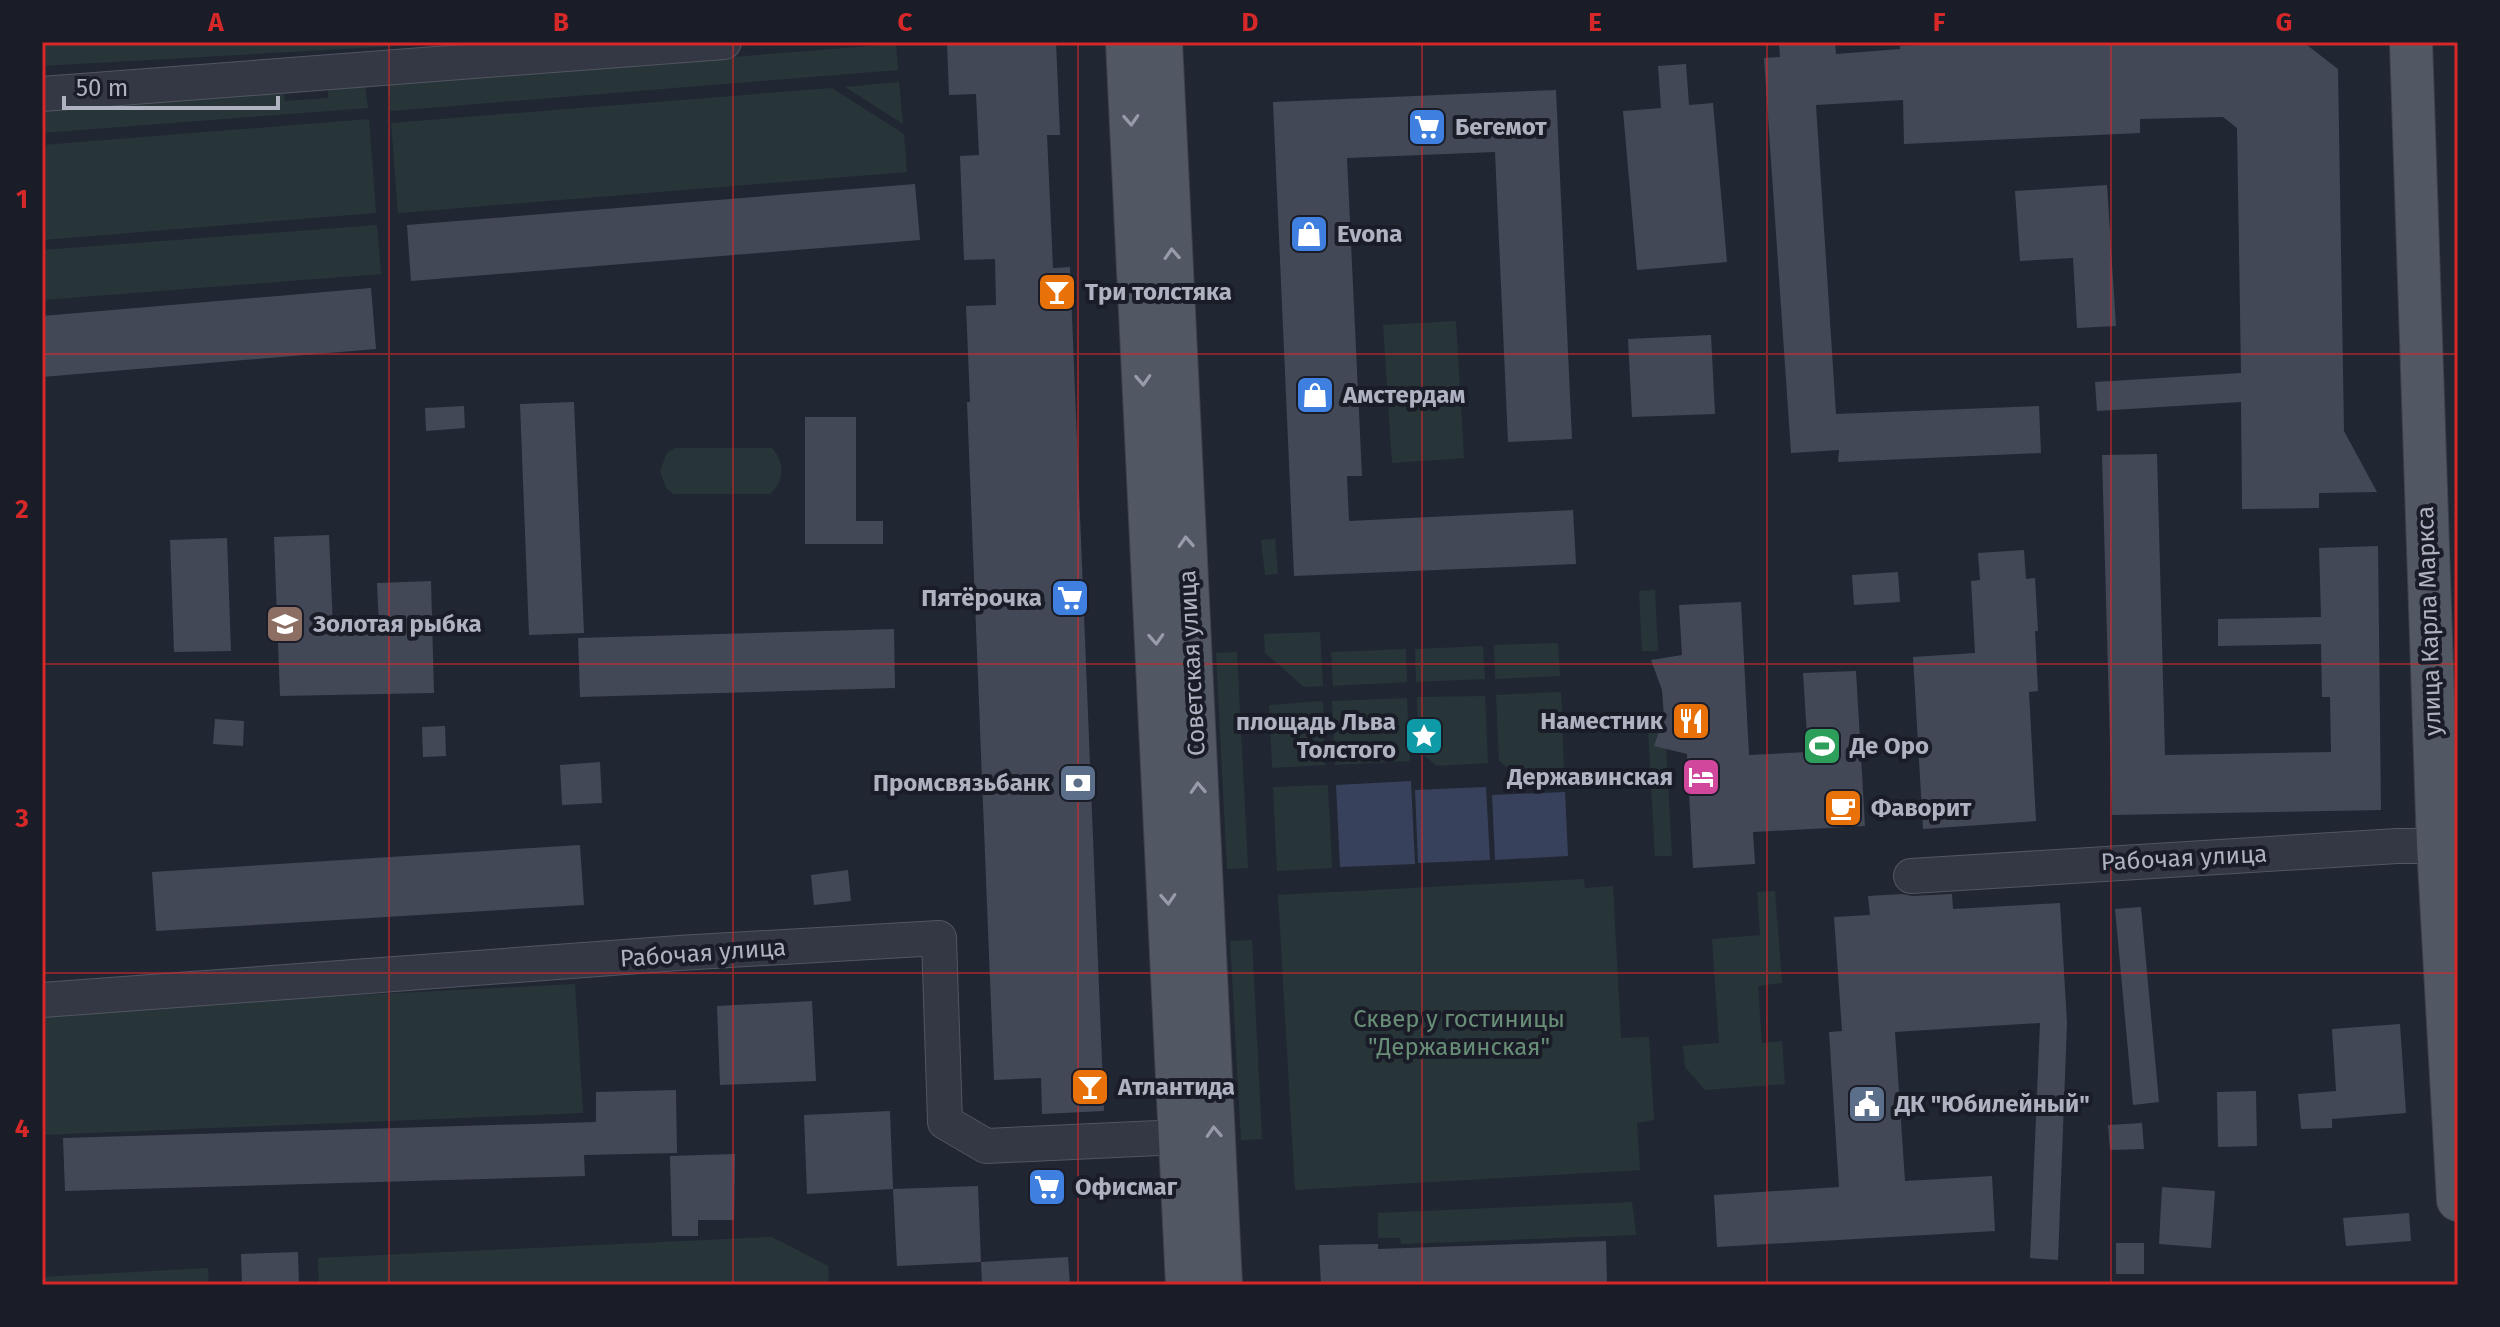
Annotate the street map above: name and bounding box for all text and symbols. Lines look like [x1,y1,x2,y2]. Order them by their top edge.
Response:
text: A [207,7,224,38]
text: B [553,7,569,38]
text: C [898,7,913,38]
text: D [1242,7,1259,38]
text: E [1588,7,1602,38]
text: F [1933,7,1946,38]
text: G [2276,7,2292,38]
scale bar [64,60,278,110]
text: 50 m [76,74,128,102]
supermarket icon: Бегемот [1406,106,1448,148]
place label: Бегемот [1455,113,1547,141]
one-way arrow [1122,114,1139,127]
text: 1 [16,184,28,215]
shop icon: Evona [1288,213,1330,255]
place label: Evona [1337,220,1402,248]
one-way arrow [1163,247,1180,260]
bar icon: Три толстяка [1036,271,1078,313]
place label: Три толстяка [1085,278,1232,306]
one-way arrow [1135,374,1152,387]
shop icon: Амстердам [1294,374,1336,416]
place label: Амстердам [1342,381,1465,409]
text: 2 [15,494,29,525]
street label: улица Карла Маркса [2411,506,2447,736]
one-way arrow [1178,535,1195,548]
street label: Советская улица [1173,569,1211,757]
supermarket icon: Пятёрочка [1049,577,1091,619]
place label: Пятёрочка [921,584,1042,612]
school or university icon: Золотая рыбка [264,603,306,645]
place label: Золотая рыбка [312,610,482,638]
one-way arrow [1147,633,1164,646]
restaurant icon: Наместник [1670,700,1712,742]
place label: Наместник [1540,707,1664,735]
place label: площадь Льва Толстого [1236,708,1396,764]
place icon: площадь Льва Толстого [1403,715,1445,757]
sports icon: Де Оро [1801,725,1843,767]
place label: Де Оро [1849,732,1929,760]
hotel icon: Державинская [1680,756,1722,798]
bank icon: Промсвязьбанк [1057,762,1099,804]
place label: Державинская [1506,763,1673,791]
place label: Промсвязьбанк [873,769,1051,797]
one-way arrow [1189,781,1206,794]
cafe icon: Фаворит [1822,787,1864,829]
place label: Фаворит [1871,794,1972,822]
text: 3 [14,803,29,834]
street label: Рабочая улица [2100,840,2268,876]
one-way arrow [1160,893,1177,906]
street label: Рабочая улица [619,933,787,973]
park label: Сквер у гостиницы "Державинская" [1353,1005,1565,1061]
bar icon: Атлантида [1069,1066,1111,1108]
place label: Атлантида [1117,1073,1235,1101]
public building icon: ДК "Юбилейный" [1846,1083,1888,1125]
place label: ДК "Юбилейный" [1894,1090,2090,1118]
text: 4 [15,1113,30,1144]
one-way arrow [1205,1125,1222,1138]
supermarket icon: Офисмаг [1026,1166,1068,1208]
place label: Офисмаг [1075,1173,1178,1201]

